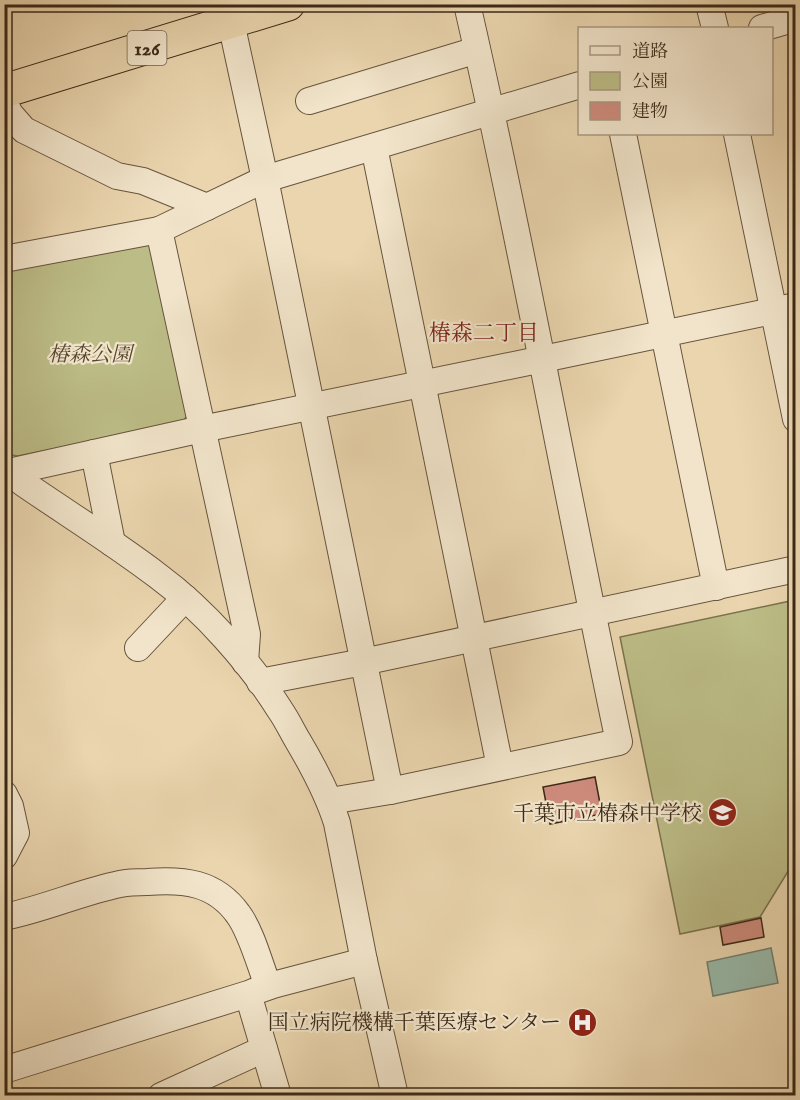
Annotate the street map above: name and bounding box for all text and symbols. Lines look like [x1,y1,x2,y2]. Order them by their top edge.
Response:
legend [578,27,773,135]
road number: 126 [128,31,166,65]
text: 道路 [632,41,668,64]
text: 公園 [632,71,668,94]
text: 建物 [632,101,668,124]
district label: 椿森二丁目 [429,320,539,348]
park label: 椿森公園 [48,342,135,369]
school or university icon: 千葉市立椿森中学校 [707,797,739,829]
place label: 千葉市立椿森中学校 [513,801,702,828]
hospital icon: 国立病院機構千葉医療センター [566,1006,598,1038]
place label: 国立病院機構千葉医療センター [268,1010,561,1037]

